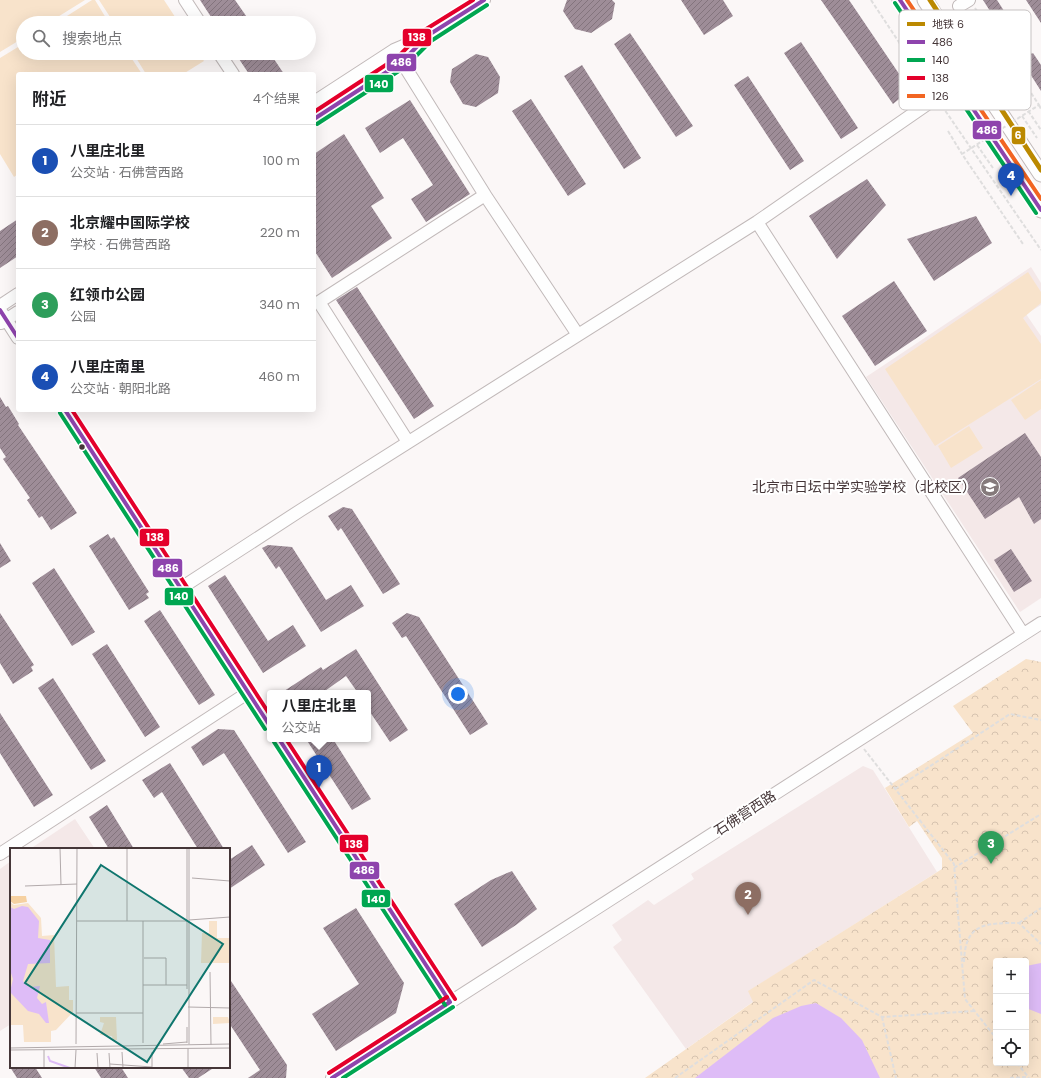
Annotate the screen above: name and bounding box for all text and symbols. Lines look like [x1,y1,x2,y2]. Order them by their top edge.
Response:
legend [899,10,1031,110]
search box [16,16,316,60]
text: 地铁 6 [932,16,964,32]
icon: search [30,27,52,49]
text: 搜索地点 [62,28,122,49]
line badge: 138 [402,28,432,47]
text: 138 [408,29,426,45]
text: 486 [932,34,953,50]
text: 140 [932,52,949,68]
line badge: 486 [386,53,417,72]
text: 486 [390,54,412,70]
text: 138 [932,70,949,86]
line badge: 140 [364,74,394,93]
text: 140 [370,76,388,92]
text: 附近 [32,87,66,111]
text: 126 [932,88,949,104]
text: 4个结果 [253,89,300,108]
line badge: 486 [972,120,1002,140]
text: 486 [976,122,998,138]
line badge: 6 [1011,126,1026,145]
text: 6 [1014,127,1022,143]
text: 八里庄北里 [70,140,145,161]
text: 1 [43,151,47,170]
text: 100 m [263,151,300,170]
text: 公交站 · 石佛营西路 [70,163,184,182]
pin: 4 [998,163,1024,196]
text: 北京耀中国际学校 [70,212,190,233]
text: 2 [41,223,49,242]
text: 220 m [260,223,300,242]
text: 学校 · 石佛营西路 [70,235,171,254]
text: 红领巾公园 [70,284,145,305]
text: 3 [41,295,49,314]
text: 340 m [259,295,300,314]
text: 公园 [70,307,96,326]
text: 八里庄南里 [70,356,145,377]
text: 4 [41,367,49,386]
text: 460 m [259,367,300,386]
text: 公交站 · 朝阳北路 [70,379,171,398]
unlabelled marker [77,442,87,452]
school or university icon: 北京市日坛中学实验学校（北校区） [979,476,1001,498]
place label: 北京市日坛中学实验学校（北校区） [752,477,976,497]
line badge: 138 [139,528,170,547]
text: 138 [146,529,164,545]
line badge: 486 [152,558,183,578]
text: 486 [157,560,179,576]
line badge: 140 [164,587,194,606]
text: 140 [170,588,188,604]
your location [448,684,468,704]
popup [267,690,371,742]
text: 八里庄北里 [281,695,357,716]
text: 公交站 [281,718,321,737]
pin: 1 [306,755,332,788]
street label: 石佛营西路 [710,786,780,840]
pin: 3 [978,831,1004,864]
line badge: 138 [339,834,369,853]
text: 138 [345,836,363,852]
inset map [10,848,230,1068]
line badge: 486 [349,861,380,880]
text: 486 [353,862,375,878]
pin: 2 [735,882,761,915]
line badge: 140 [361,889,391,908]
text: 140 [367,891,385,907]
map controls [993,958,1029,1066]
button: + [993,958,1029,994]
button: − [993,994,1029,1030]
button: locate [993,1030,1029,1066]

